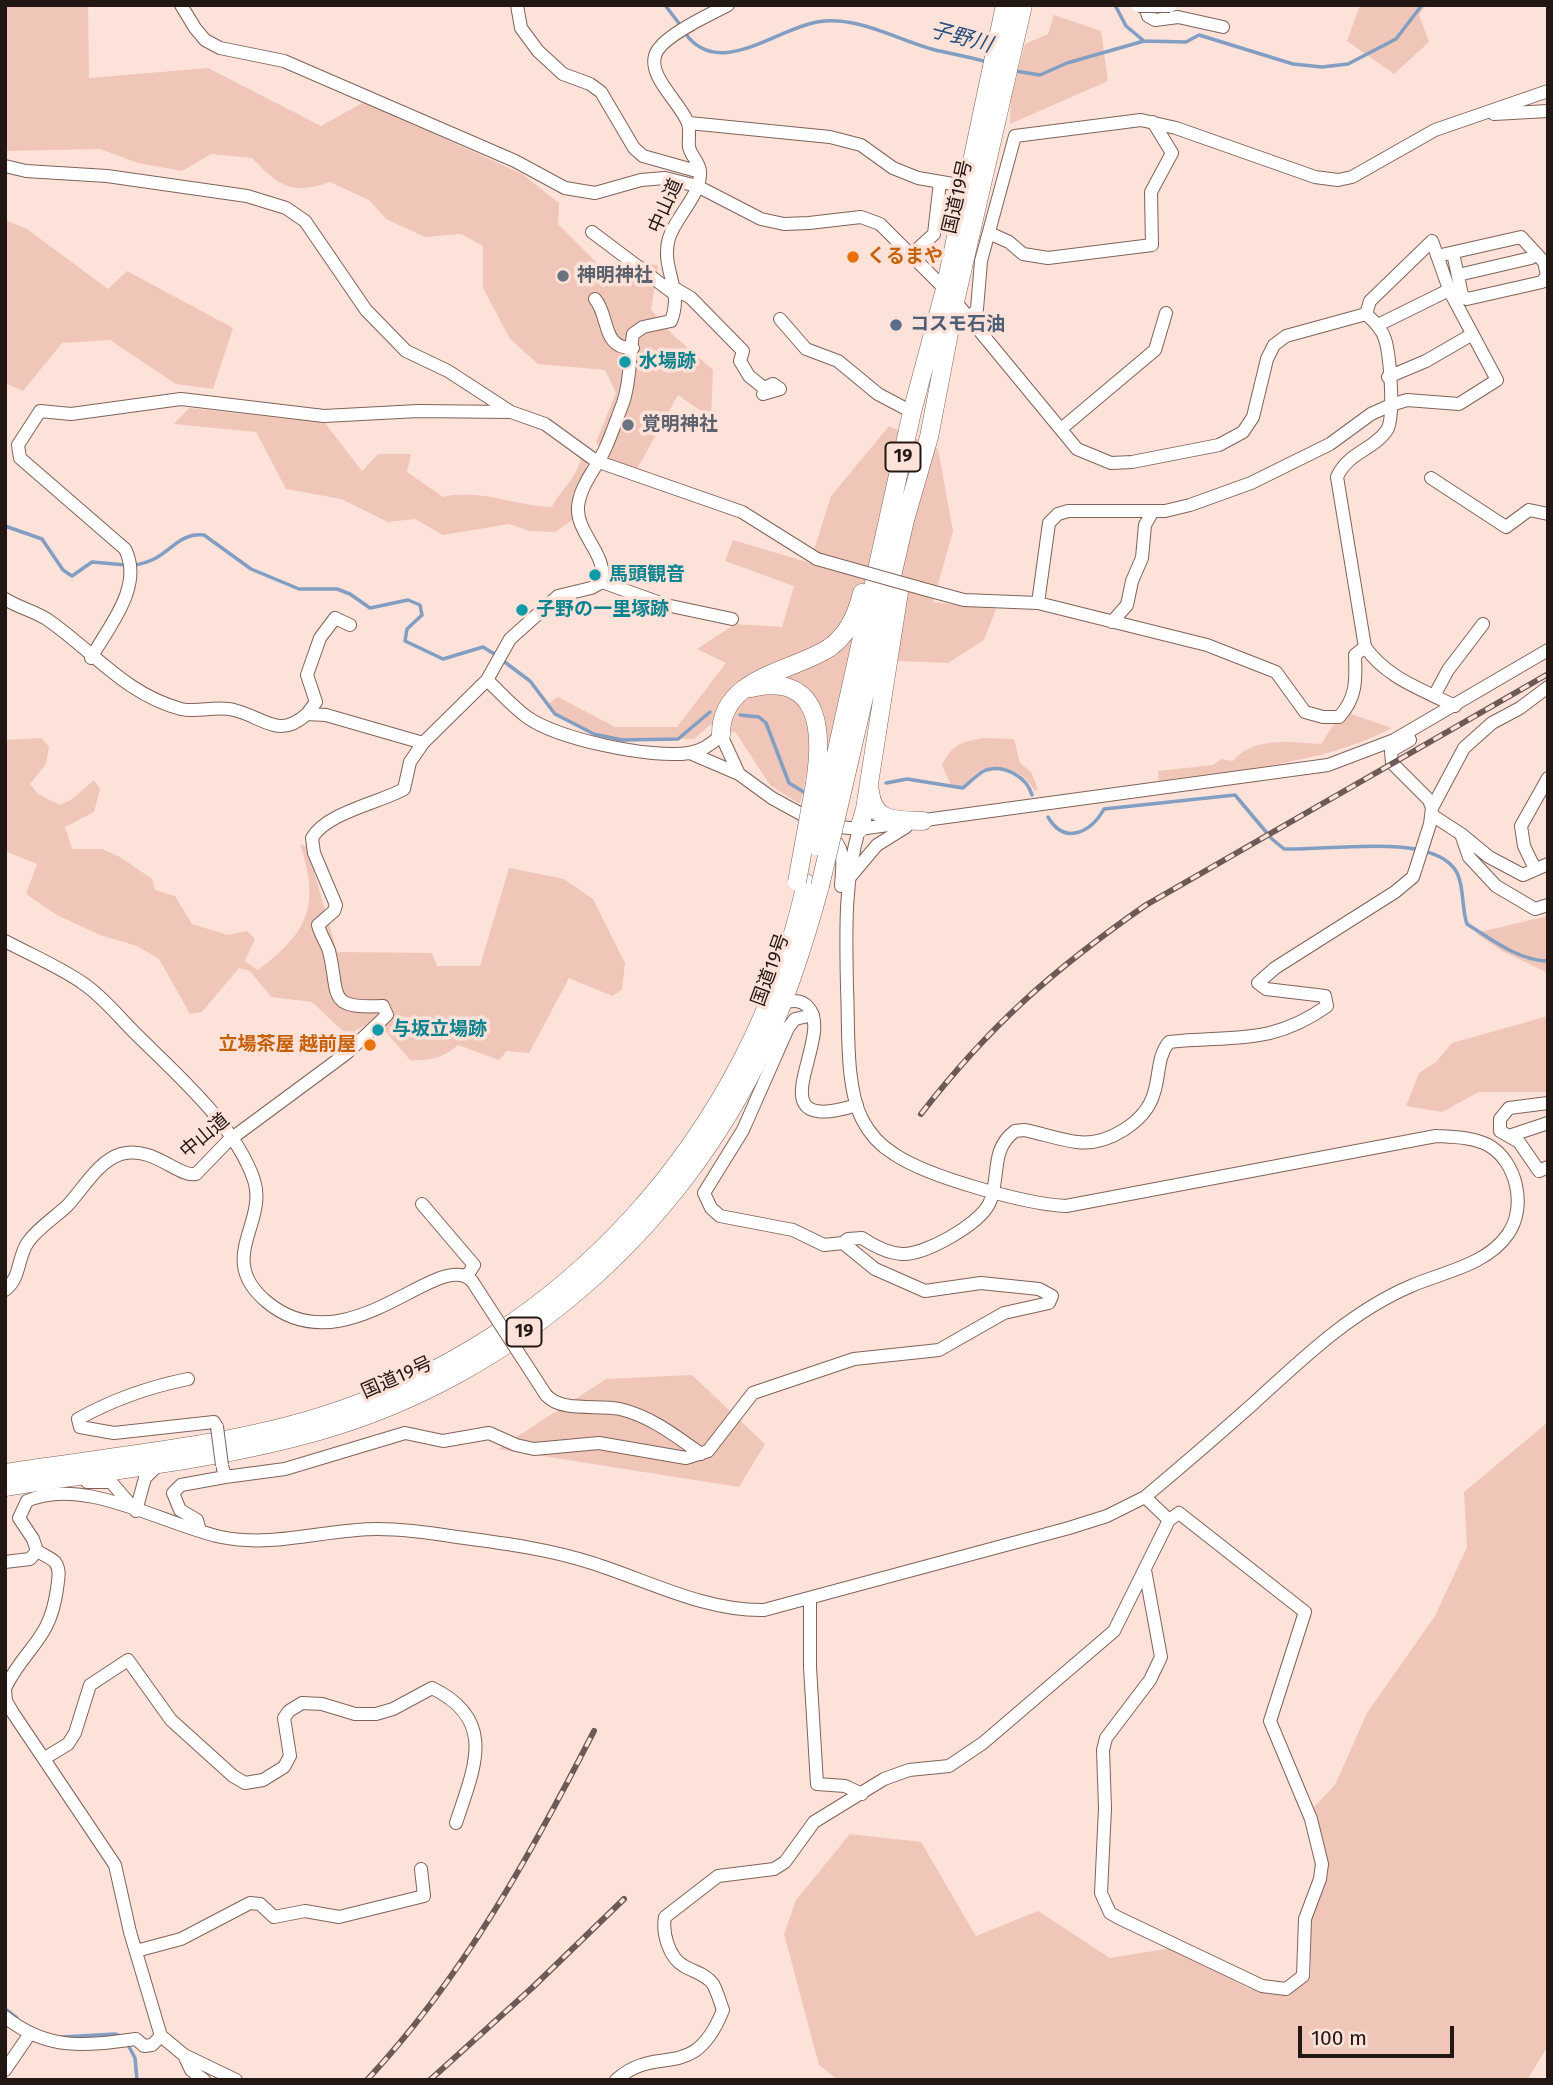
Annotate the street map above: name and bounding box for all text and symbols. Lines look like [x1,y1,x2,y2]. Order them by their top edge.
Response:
water label: 子野川 [927,18,995,58]
street label: 国道19号 [938,158,978,236]
street label: 中山道 [644,175,688,237]
place label: くるまや [867,246,943,268]
marker: くるまや [845,249,861,265]
place label: 神明神社 [577,265,653,287]
marker: 神明神社 [555,268,571,284]
place label: コスモ石油 [910,314,1005,336]
marker: コスモ石油 [888,317,904,333]
place label: 水場跡 [639,351,696,373]
marker: 水場跡 [617,354,633,370]
place label: 覚明神社 [642,414,718,436]
marker: 覚明神社 [620,417,636,433]
road number: 19 [886,443,920,472]
place label: 馬頭観音 [609,564,685,586]
marker: 馬頭観音 [587,567,603,583]
place label: 子野の一里塚跡 [536,599,669,621]
marker: 子野の一里塚跡 [514,602,530,618]
street label: 国道19号 [747,931,795,1009]
place label: 与坂立場跡 [392,1019,487,1041]
marker: 与坂立場跡 [370,1022,386,1038]
place label: 立場茶屋 越前屋 [218,1034,356,1056]
marker: 立場茶屋 越前屋 [362,1037,378,1053]
street label: 中山道 [176,1109,234,1163]
road number: 19 [506,1317,542,1346]
street label: 国道19号 [358,1352,436,1404]
scale bar [1301,2011,1457,2056]
text: 100 m [1311,2025,1367,2051]

